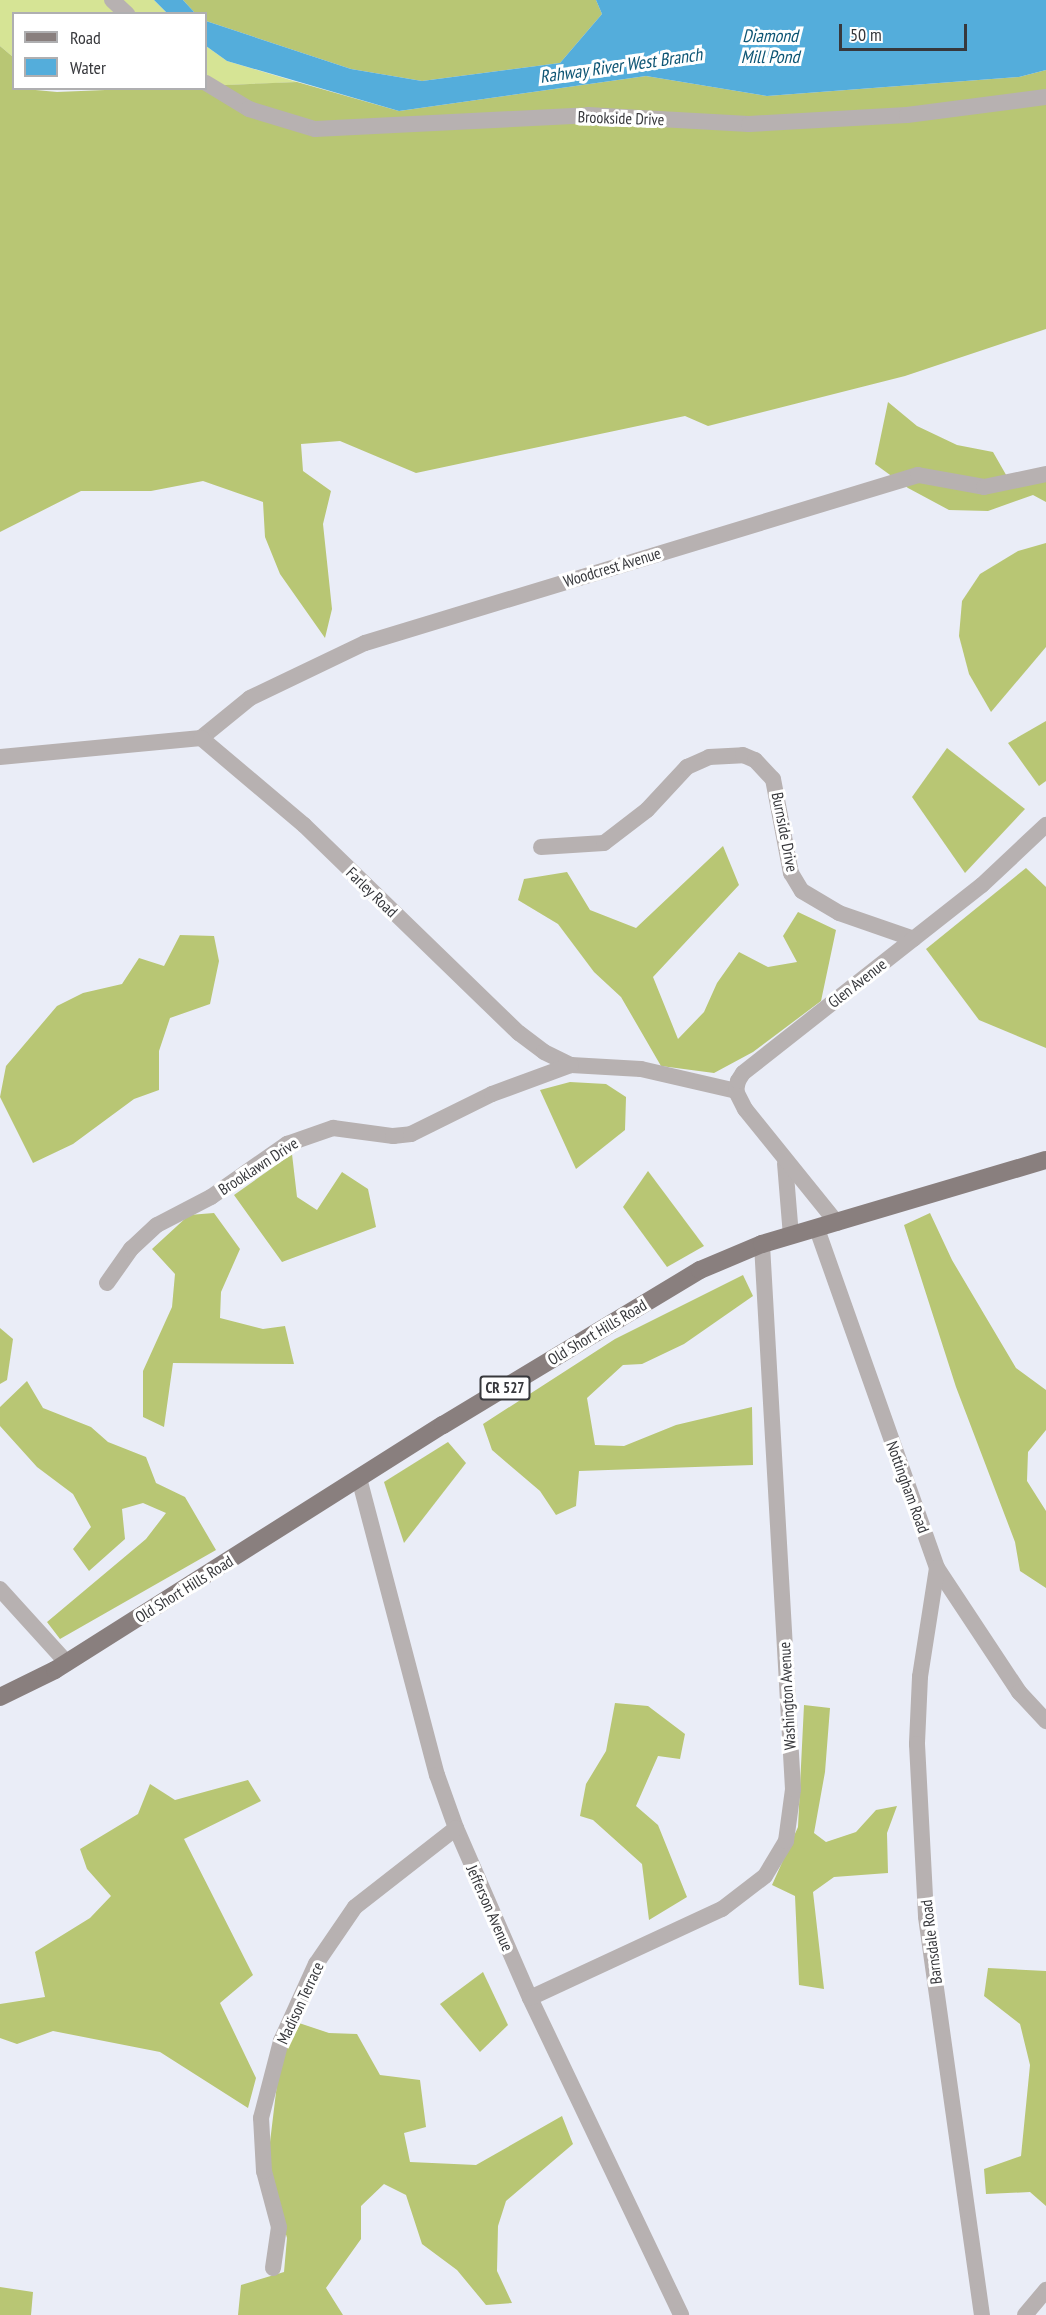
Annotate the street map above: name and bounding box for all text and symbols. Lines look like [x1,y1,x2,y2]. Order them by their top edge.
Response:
legend [12,12,207,90]
scale bar [842,12,970,50]
text: 50 m [850,23,882,46]
text: Road [70,26,101,49]
water label: Diamond Mill Pond [741,26,799,68]
water label: Rahway River West Branch [538,44,704,88]
text: Water [70,56,106,79]
street label: Brookside Drive [577,107,665,129]
street label: Woodcrest Avenue [561,543,663,591]
street label: Burnside Drive [768,791,802,873]
street label: Farley Road [342,863,402,921]
street label: Glen Avenue [824,954,890,1012]
street label: Brooklawn Drive [215,1133,301,1199]
street label: Old Short Hills Road [544,1295,650,1369]
road number: CR 527 [480,1376,530,1400]
street label: Nottingham Road [883,1438,933,1536]
street label: Old Short Hills Road [132,1551,236,1627]
street label: Washington Avenue [775,1641,799,1751]
street label: Jefferson Avenue [462,1862,518,1954]
street label: Barnsdale Road [916,1899,946,1985]
street label: Madison Terrace [272,1959,328,2047]

